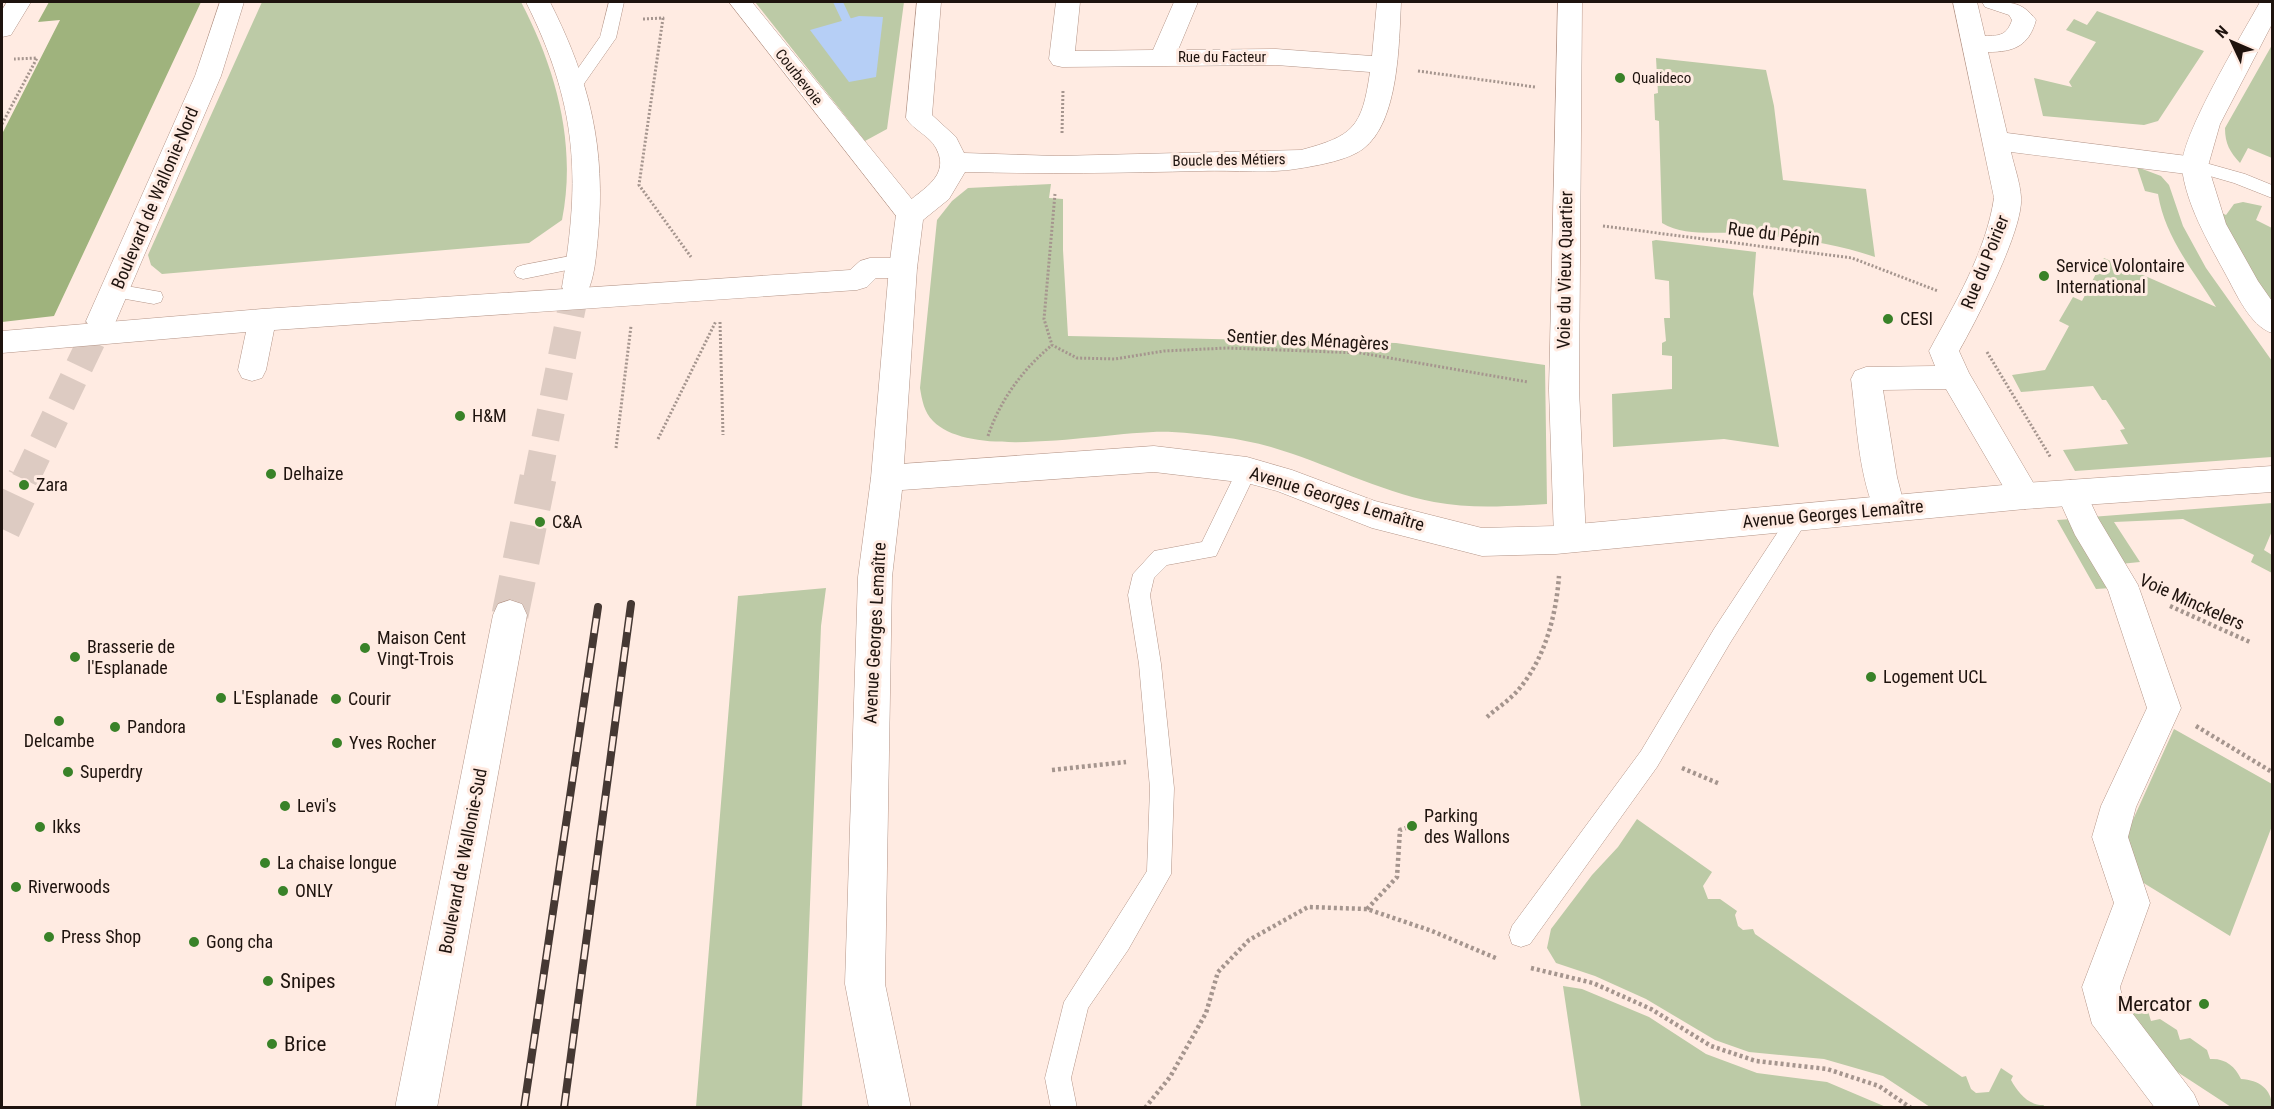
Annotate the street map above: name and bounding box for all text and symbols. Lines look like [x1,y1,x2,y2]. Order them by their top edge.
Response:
north arrow [2202,12,2262,72]
text: N [2211,22,2232,42]
street label: Courbevoie [771,45,827,109]
street label: Rue du Facteur [1178,48,1267,66]
place label: Qualideco [1632,69,1691,87]
marker: Qualideco [1613,71,1627,85]
street label: Boulevard de Wallonie-Nord [107,104,202,292]
street label: Boucle des Métiers [1172,150,1286,170]
street label: Voie du Vieux Quartier [1553,190,1576,349]
street label: Rue du Poirier [1956,211,2013,312]
street label: Rue du Pépin [1727,217,1821,250]
place label: Service Volontaire International [2056,255,2185,297]
marker: Service Volontaire International [2037,269,2051,283]
place label: CESI [1900,308,1933,329]
marker: CESI [1881,312,1895,326]
street label: Sentier des Ménagères [1226,325,1390,354]
place label: H&M [472,405,507,426]
marker: H&M [453,409,467,423]
street label: Avenue Georges Lemaître [1247,462,1427,535]
place label: Delhaize [283,463,344,484]
marker: Delhaize [264,467,278,481]
place label: Zara [36,474,68,495]
marker: Zara [17,478,31,492]
street label: Avenue Georges Lemaître [1742,495,1924,532]
place label: C&A [552,511,583,532]
marker: C&A [533,515,547,529]
street label: Avenue Georges Lemaître [859,542,890,724]
street label: Voie Minckelers [2136,569,2248,634]
place label: Maison Cent Vingt-Trois [377,627,466,669]
place label: Brasserie de l'Esplanade [87,636,175,678]
marker: Maison Cent Vingt-Trois [358,641,372,655]
marker: Brasserie de l'Esplanade [68,650,82,664]
place label: Logement UCL [1883,666,1987,687]
marker: Logement UCL [1864,670,1878,684]
place label: L'Esplanade [233,687,318,708]
place label: Courir [348,688,392,709]
marker: L'Esplanade [214,691,228,705]
marker: Courir [329,692,343,706]
marker: Delcambe [52,714,66,728]
place label: Pandora [127,716,186,737]
marker: Pandora [108,720,122,734]
place label: Delcambe [24,730,94,751]
place label: Yves Rocher [349,732,437,753]
marker: Yves Rocher [330,736,344,750]
place label: Superdry [80,761,143,782]
marker: Superdry [61,765,75,779]
street label: Boulevard de Wallonie-Sud [434,767,491,955]
place label: Levi's [297,795,336,816]
marker: Levi's [278,799,292,813]
place label: Parking des Wallons [1424,805,1510,847]
place label: Ikks [52,816,81,837]
marker: Parking des Wallons [1405,819,1419,833]
marker: Ikks [33,820,47,834]
place label: La chaise longue [277,852,397,873]
marker: La chaise longue [258,856,272,870]
place label: Riverwoods [28,876,110,897]
marker: Riverwoods [9,880,23,894]
place label: ONLY [295,880,333,901]
marker: ONLY [276,884,290,898]
place label: Press Shop [61,926,141,947]
marker: Press Shop [42,930,56,944]
place label: Gong cha [206,931,273,952]
marker: Gong cha [187,935,201,949]
place label: Snipes [280,969,336,993]
marker: Snipes [261,974,275,988]
place label: Mercator [2117,992,2192,1016]
marker: Mercator [2197,997,2211,1011]
place label: Brice [284,1032,326,1056]
marker: Brice [265,1037,279,1051]

